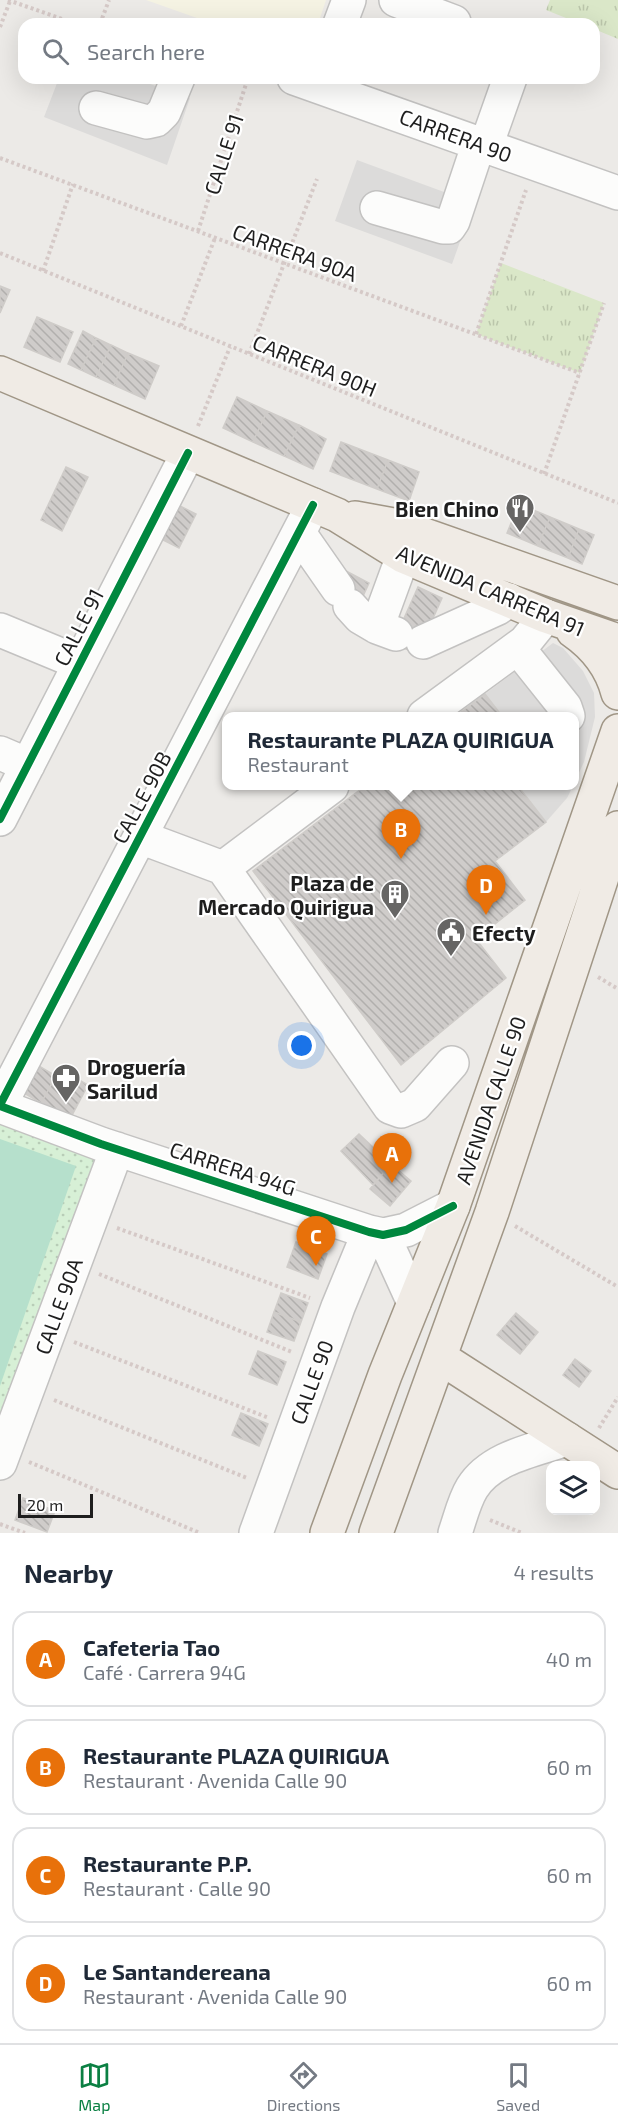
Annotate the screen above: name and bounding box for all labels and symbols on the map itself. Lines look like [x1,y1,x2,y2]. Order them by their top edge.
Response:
street label: CARRERA 90 [396,103,516,167]
street label: CALLE 91 [198,110,248,198]
street label: CARRERA 90A [229,218,361,286]
street label: CARRERA 90H [249,329,381,401]
restaurant icon: Bien Chino [504,492,536,534]
place label: Bien Chino [395,496,499,521]
street label: AVENIDA CARRERA 91 [393,539,589,641]
street label: CALLE 91 [48,584,108,670]
street label: CALLE 90B [106,747,176,847]
pin: B [382,810,420,859]
pin: D [466,866,506,915]
place label: Plaza de Mercado Quirigua [198,870,374,920]
building icon: Plaza de Mercado Quirigua [379,878,411,920]
public building icon: Efecty [435,916,467,958]
place label: Efecty [472,920,536,946]
street label: AVENIDA CALLE 90 [450,1013,530,1187]
your location [287,1031,316,1060]
place label: Droguería Sarilud [87,1054,186,1103]
pharmacy icon: Droguería Sarilud [50,1062,82,1104]
pin: A [372,1134,412,1183]
street label: CARRERA 94G [167,1136,299,1200]
pin: C [296,1216,336,1266]
street label: CALLE 90A [29,1254,87,1358]
street label: CALLE 90 [284,1336,338,1428]
scale bar [18,1491,93,1518]

